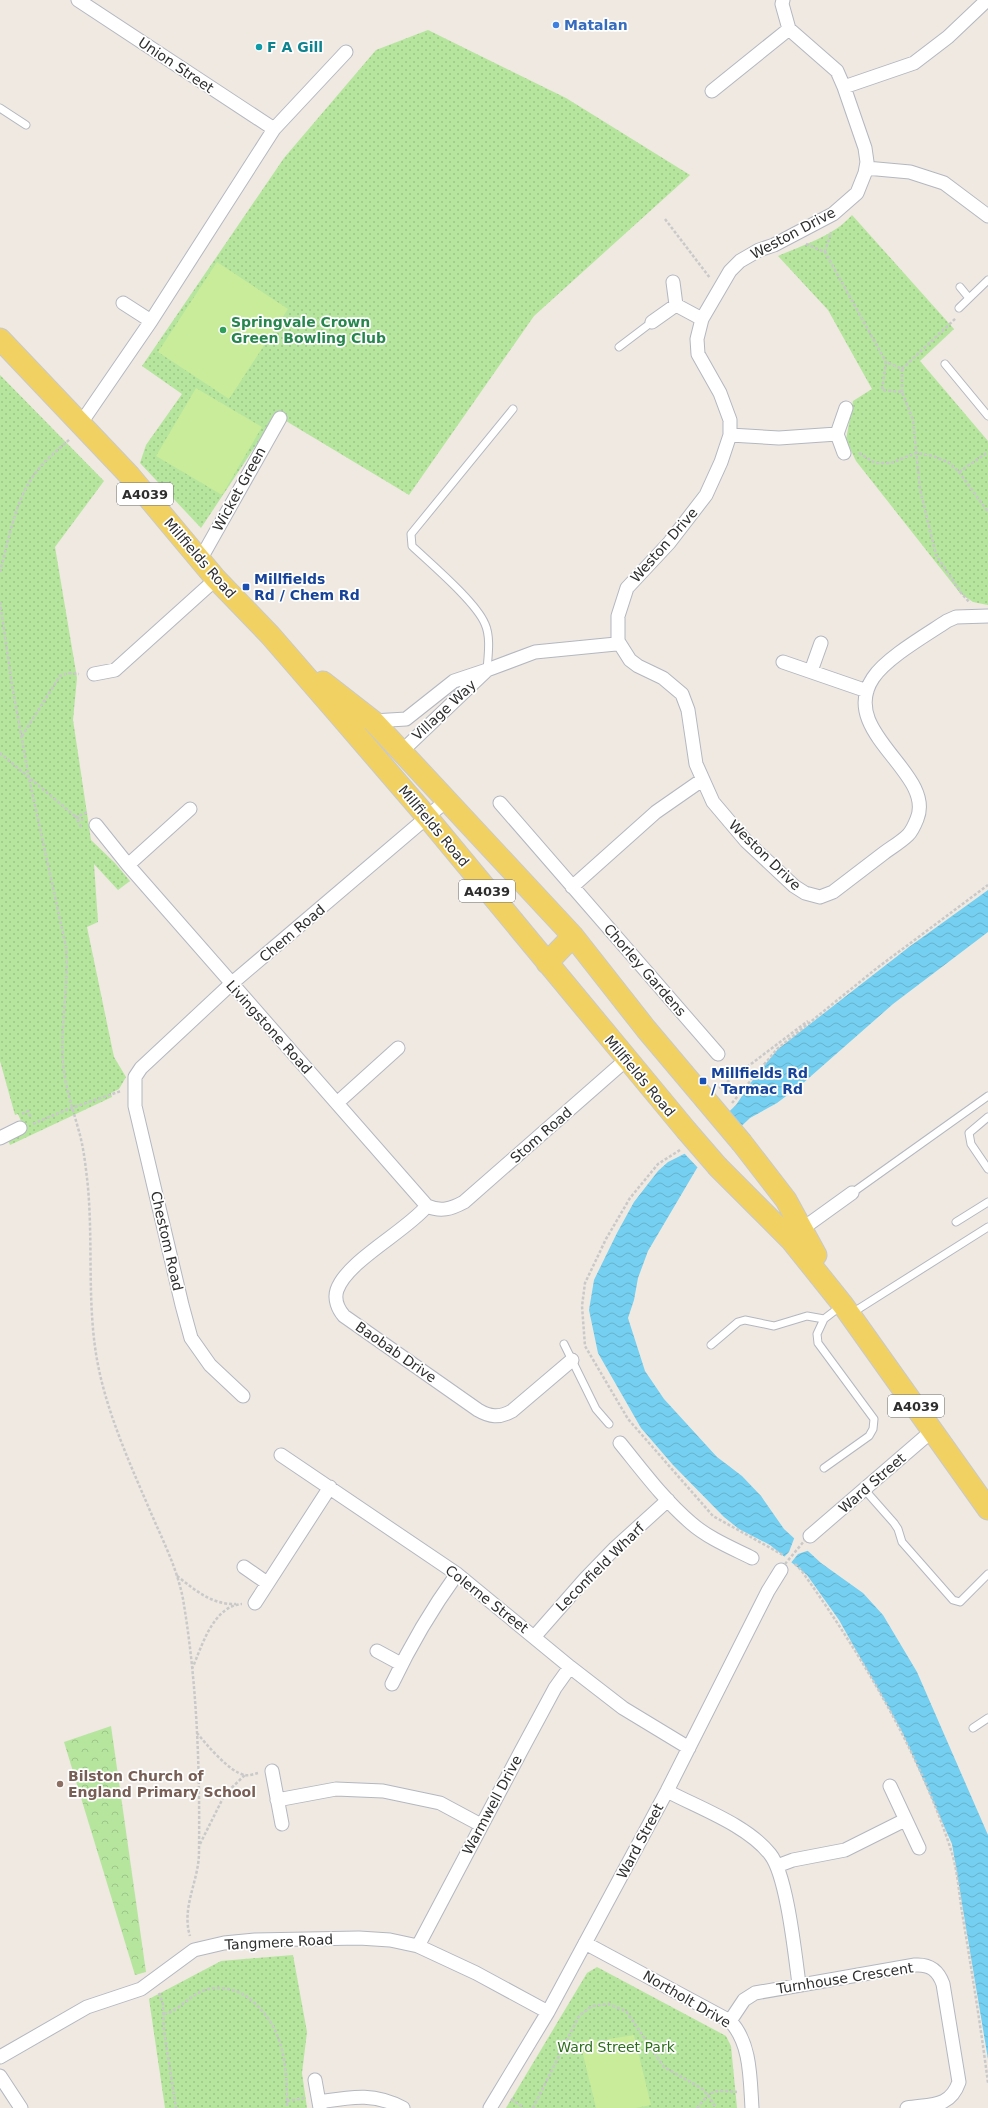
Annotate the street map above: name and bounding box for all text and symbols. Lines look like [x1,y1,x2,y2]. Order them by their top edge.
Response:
place label: Matalan [564,17,628,33]
marker: Matalan [551,20,561,30]
street label: Union Street [135,34,217,96]
place label: F A Gill [267,39,323,55]
marker: F A Gill [254,42,264,52]
street label: Weston Drive [748,204,838,262]
place label: Springvale Crown Green Bowling Club [231,314,386,346]
marker: Springvale Crown Green Bowling Club [218,325,228,335]
street label: Wicket Green [209,444,269,534]
road number: A4039 [117,483,173,505]
street label: Weston Drive [627,504,701,586]
street label: Millfields Road [161,515,239,601]
place label: Millfields Rd / Chem Rd [254,571,360,603]
marker: Millfields Rd / Chem Rd [241,582,251,592]
street label: Village Way [409,676,479,744]
street label: Millfields Road [395,782,473,870]
street label: Weston Drive [726,817,804,893]
road number: A4039 [459,880,515,902]
street label: Chem Road [256,901,328,965]
street label: Chorley Gardens [601,921,689,1019]
street label: Livingstone Road [223,977,315,1077]
street label: Millfields Road [601,1032,679,1120]
place label: Millfields Rd / Tarmac Rd [711,1065,808,1097]
marker: Millfields Rd / Tarmac Rd [698,1076,708,1086]
street label: Stom Road [507,1104,575,1166]
street label: Chestom Road [148,1190,186,1292]
street label: Baobab Drive [353,1318,439,1386]
road number: A4039 [888,1395,944,1417]
street label: Ward Street [835,1449,909,1516]
street label: Leconfield Wharf [553,1519,648,1614]
street label: Colerne Street [442,1562,532,1637]
street label: Warmwell Drive [459,1753,525,1857]
place label: Bilston Church of England Primary School [68,1768,256,1800]
marker: Bilston Church of England Primary School [55,1779,65,1789]
street label: Ward Street [613,1800,667,1881]
street label: Tangmere Road [223,1931,334,1953]
street label: Turnhouse Crescent [775,1959,915,1997]
street label: Northolt Drive [640,1967,734,2031]
park label: Ward Street Park [557,2039,676,2055]

